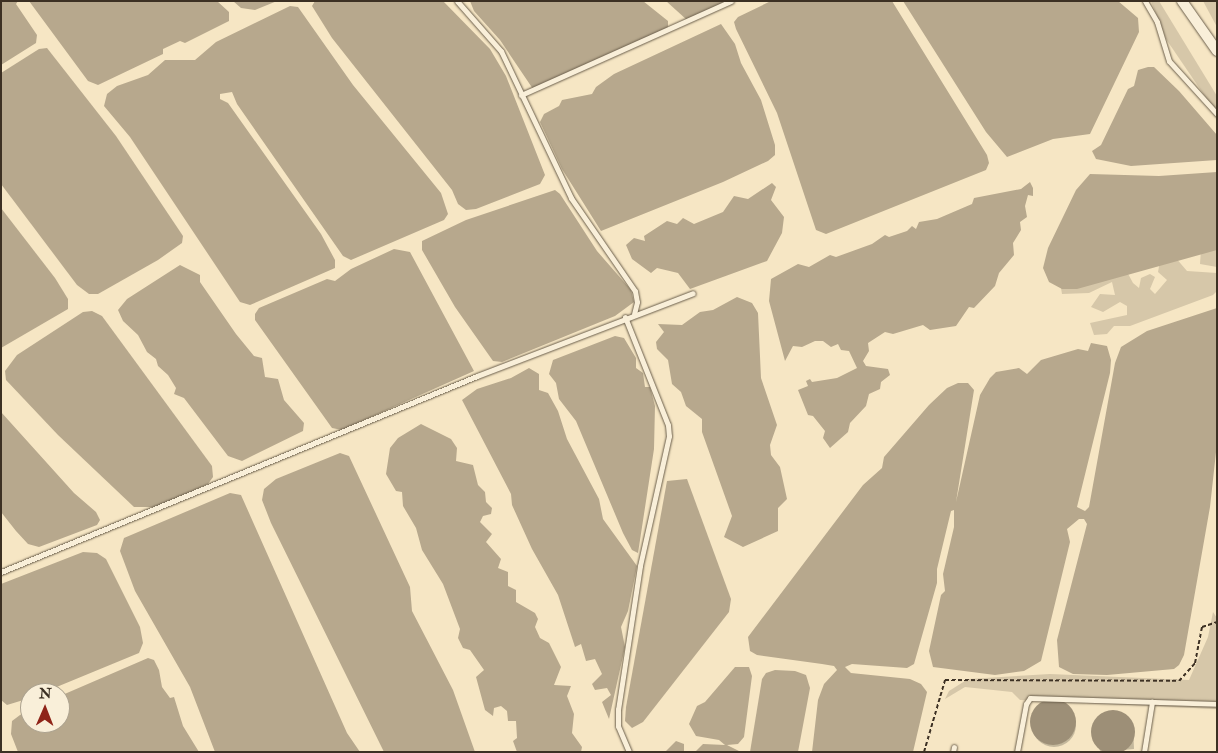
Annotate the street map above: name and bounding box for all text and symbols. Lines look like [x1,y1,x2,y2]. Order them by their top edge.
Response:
north arrow [20,683,70,733]
text: N [39,685,52,702]

